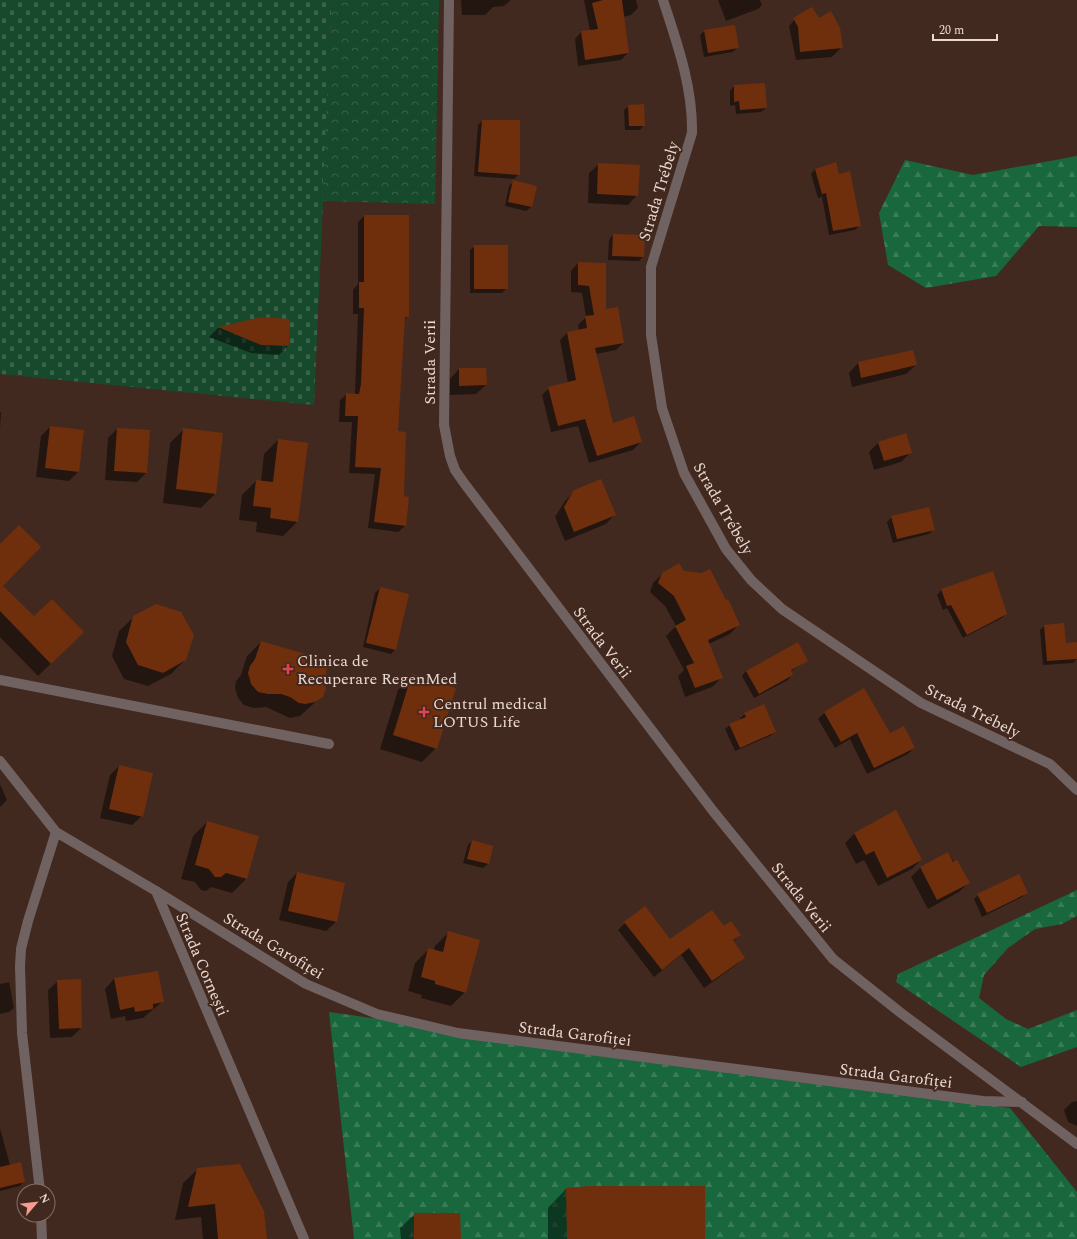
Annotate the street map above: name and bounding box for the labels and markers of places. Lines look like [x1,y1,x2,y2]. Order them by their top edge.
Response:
place label: Clinica de Recuperare RegenMed [297,649,457,691]
marker: Clinica de Recuperare RegenMed [282,663,294,675]
place label: Centrul medical LOTUS Life [433,692,547,734]
marker: Centrul medical LOTUS Life [418,706,430,718]

